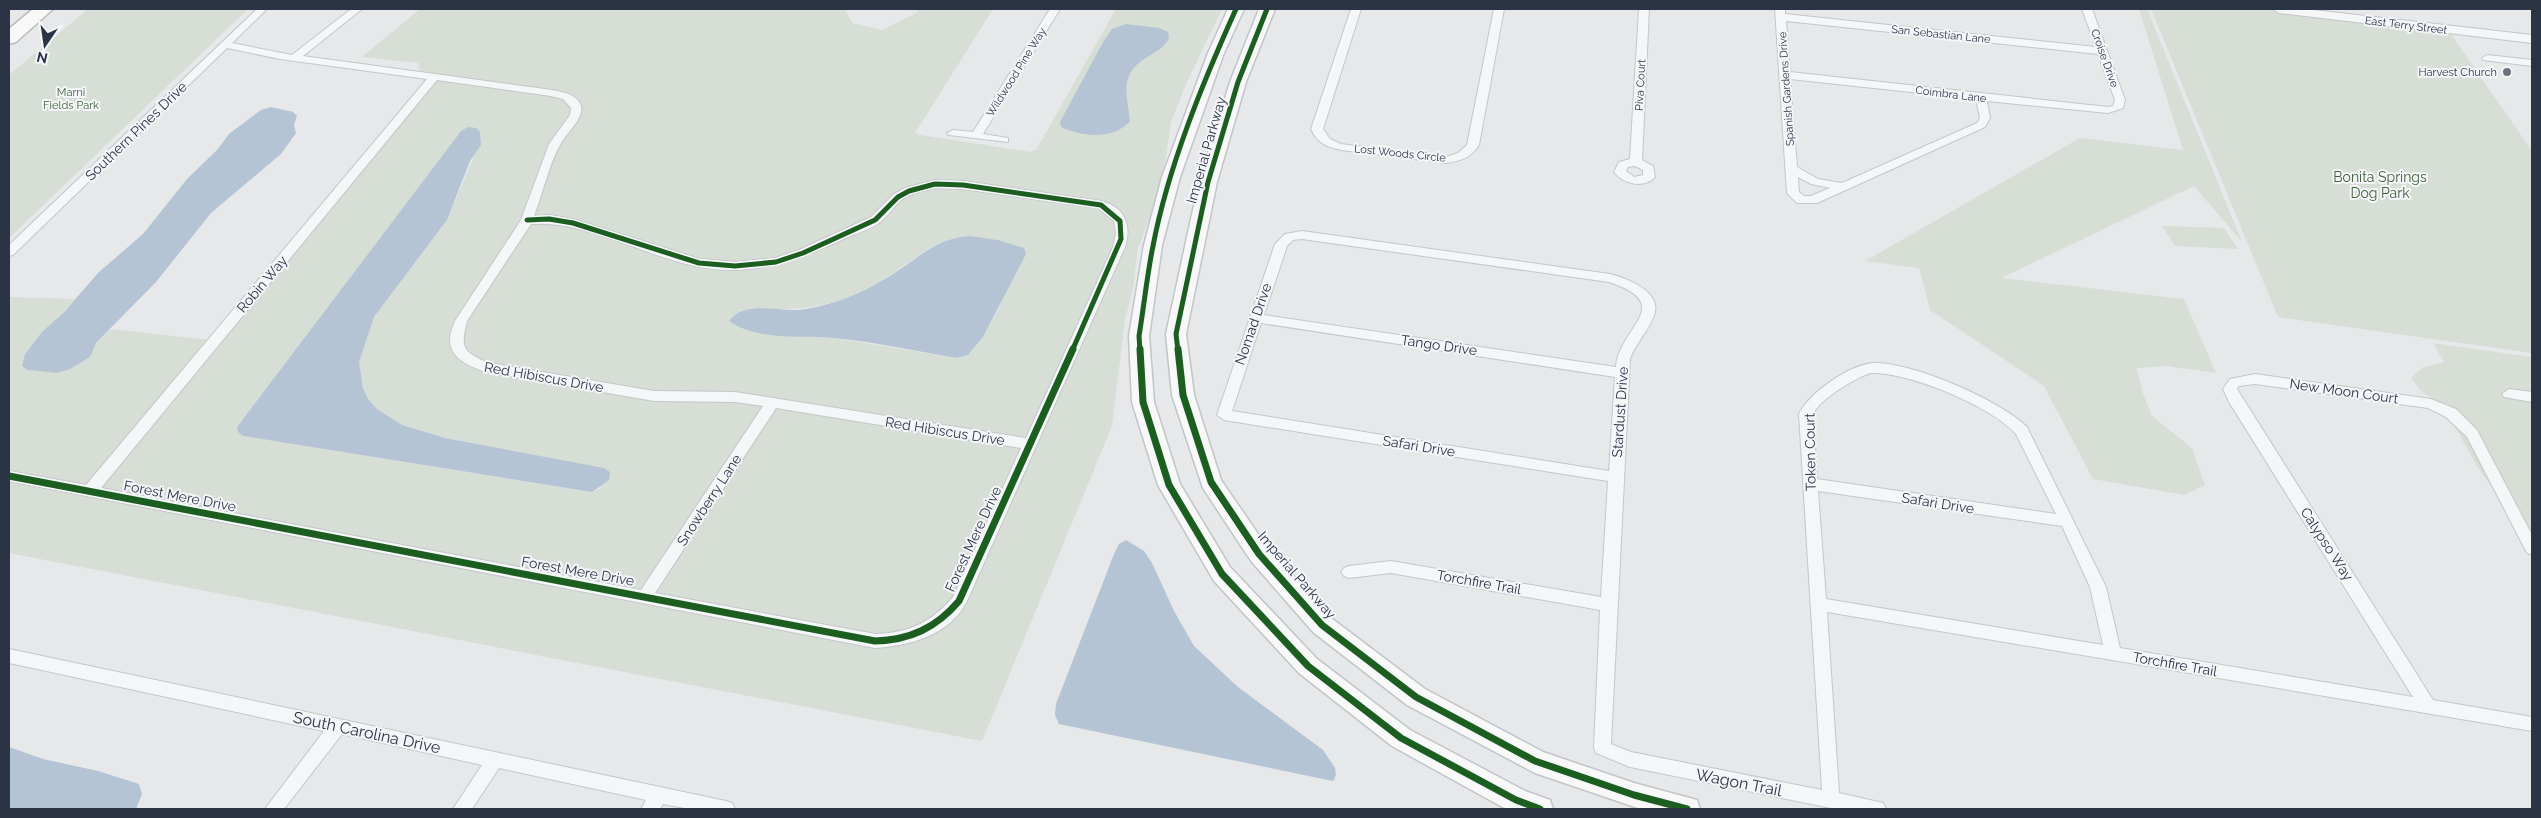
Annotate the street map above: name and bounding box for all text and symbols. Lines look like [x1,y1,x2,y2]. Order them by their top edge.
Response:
street label: East Terry Street [2364,14,2448,37]
north arrow [20,20,70,70]
street label: San Sebastian Lane [1891,23,1992,46]
street label: Wildwood Pine Way [984,25,1049,119]
street label: Croise Drive [2088,27,2121,90]
street label: Spanish Gardens Drive [1776,31,1797,147]
text: N [35,49,49,67]
street label: Piva Court [1633,58,1648,111]
place label: Harvest Church [2419,66,2497,79]
marker: Harvest Church [2501,66,2513,78]
street label: Southern Pines Drive [82,78,190,184]
street label: Coimbra Lane [1915,84,1988,105]
park label: Marni Fields Park [43,86,99,112]
street label: Imperial Parkway [1183,94,1229,205]
street label: Lost Woods Circle [1353,142,1447,165]
park label: Bonita Springs Dog Park [2333,169,2427,201]
street label: Robin Way [234,252,291,316]
street label: Nomad Drive [1232,281,1274,367]
street label: Tango Drive [1400,332,1478,358]
street label: Red Hibiscus Drive [483,359,605,395]
street label: Stardust Drive [1609,366,1631,458]
street label: New Moon Court [2289,375,2400,407]
street label: Token Court [1801,412,1819,491]
street label: Red Hibiscus Drive [884,414,1006,448]
street label: Safari Drive [1382,432,1456,460]
street label: Snowberry Lane [673,451,745,549]
street label: Forest Mere Drive [122,477,238,515]
street label: Forest Mere Drive [942,484,1004,594]
street label: Safari Drive [1901,489,1975,517]
street label: Calypso Way [2297,504,2357,584]
street label: Imperial Parkway [1255,528,1340,622]
street label: Forest Mere Drive [520,553,636,589]
street label: Torchfire Trail [1435,567,1523,597]
street label: Torchfire Trail [2131,649,2219,679]
street label: South Carolina Drive [291,708,442,757]
street label: Wagon Trail [1694,765,1784,800]

